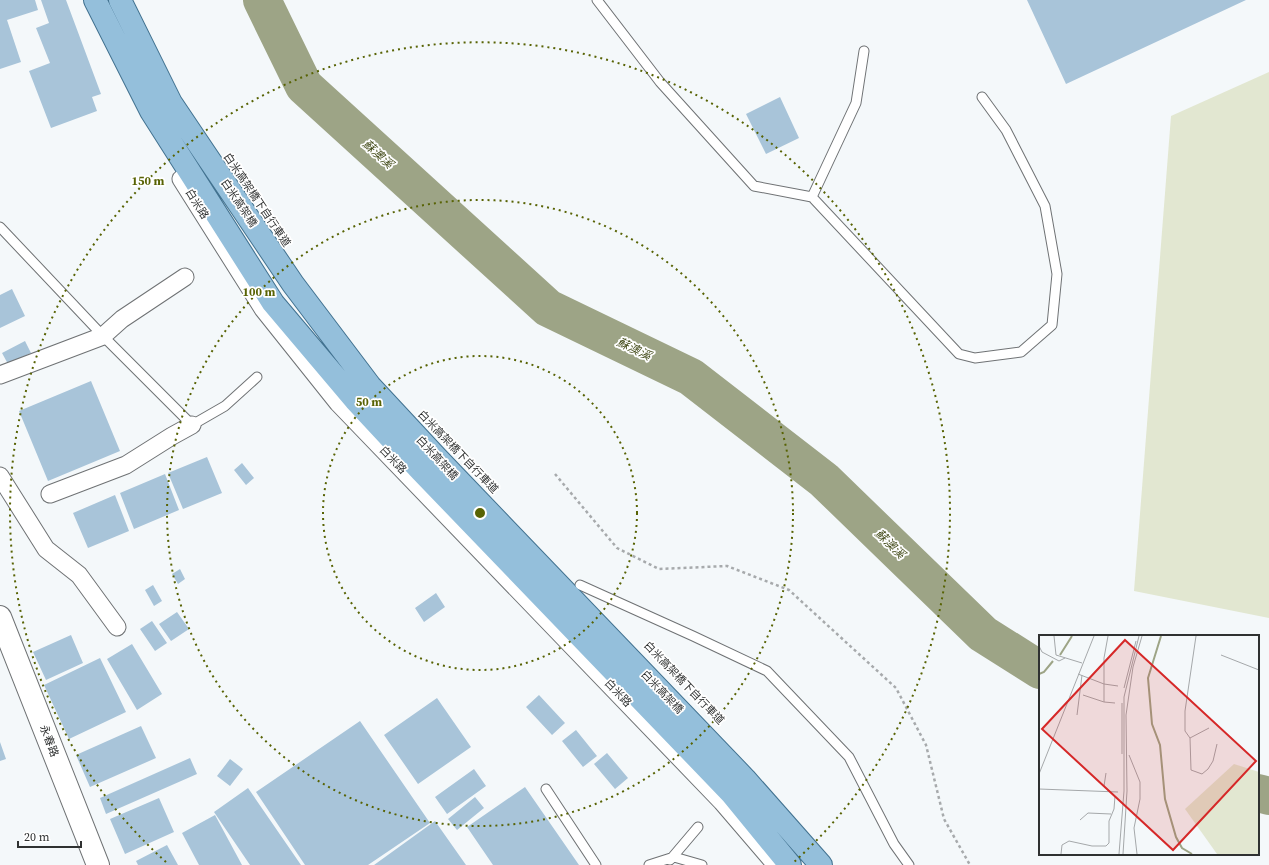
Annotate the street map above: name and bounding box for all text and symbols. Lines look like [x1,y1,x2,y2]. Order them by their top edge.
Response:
water label: 蘇澳溪 [359,136,398,173]
street label: 白米高架橋下自行車道 [221,151,293,249]
text: 150 m [132,173,165,189]
street label: 白米高架橋 [218,177,260,229]
street label: 白米路 [182,186,212,222]
text: 100 m [243,284,276,300]
water label: 蘇澳溪 [614,334,655,365]
text: 50 m [356,394,382,410]
street label: 白米高架橋下自行車道 [415,408,501,496]
street label: 白米高架橋 [413,433,461,483]
street label: 白米路 [376,443,410,477]
centre of rings [473,506,487,520]
water label: 蘇澳溪 [871,526,910,564]
inset map [1039,635,1259,855]
street label: 白米高架橋下自行車道 [641,639,727,727]
street label: 白米高架橋 [638,668,686,716]
street label: 白米路 [601,676,635,710]
street label: 永春路 [36,723,62,759]
scale bar [18,823,81,849]
text: 20 m [24,829,50,845]

